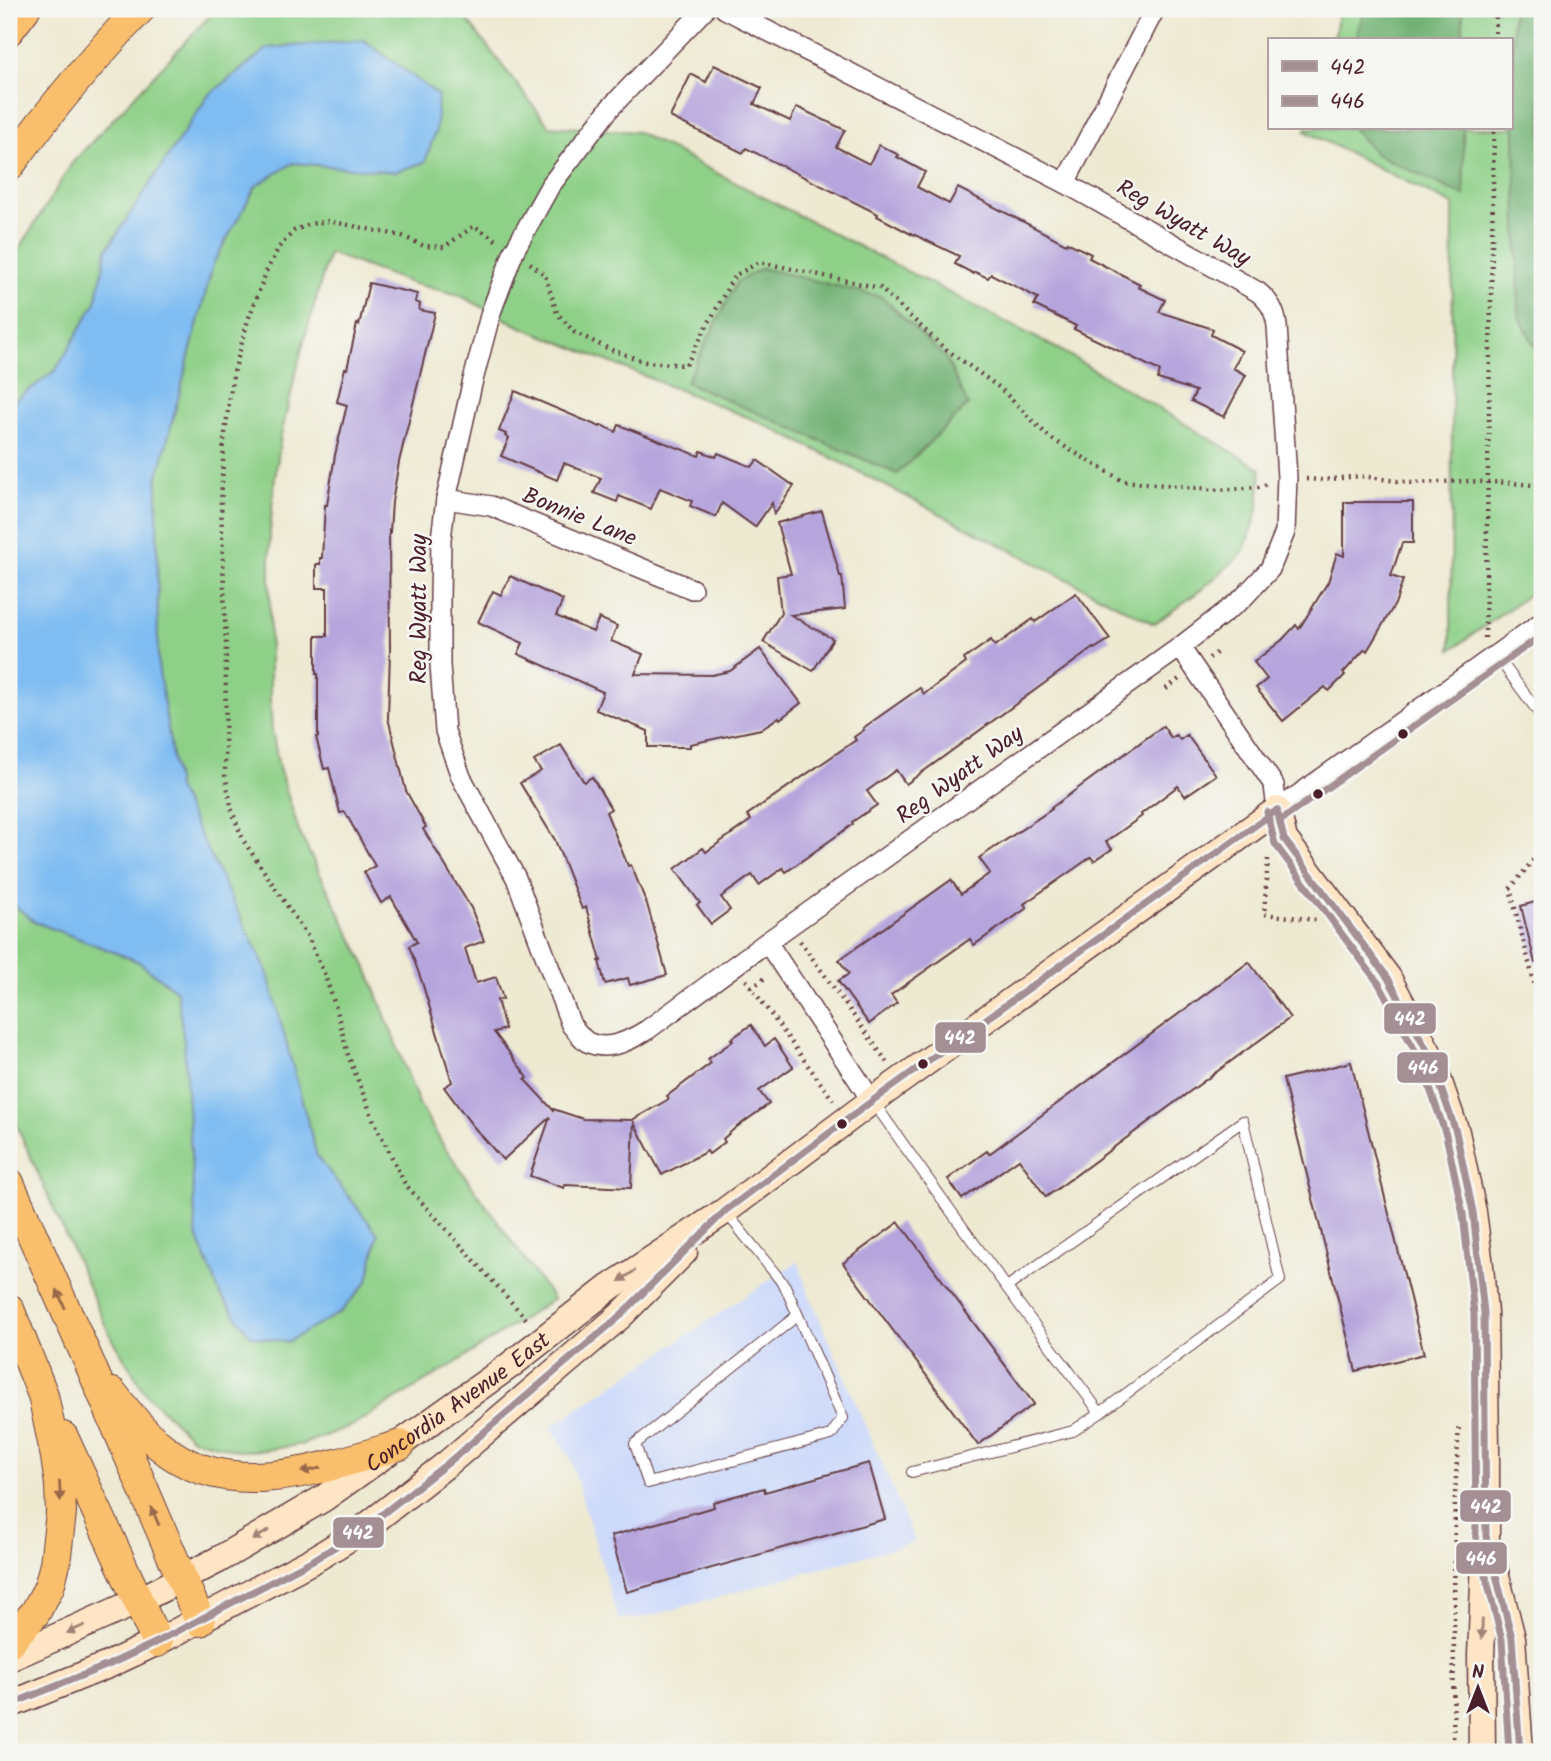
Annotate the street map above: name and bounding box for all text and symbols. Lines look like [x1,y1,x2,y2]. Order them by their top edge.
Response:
legend [1268,38,1512,130]
text: 442 [1330,52,1365,85]
text: 446 [1330,86,1365,119]
street label: Reg Wyatt Way [1109,171,1257,277]
street label: Bonnie Lane [517,479,642,557]
street label: Reg Wyatt Way [402,534,438,684]
street label: Reg Wyatt Way [889,717,1032,834]
unlabelled marker [1396,727,1410,741]
unlabelled marker [1311,787,1325,801]
line badge: 442 [1383,1002,1437,1035]
text: 442 [1394,1005,1426,1035]
line badge: 442 [934,1021,987,1054]
text: 442 [944,1024,976,1054]
line badge: 446 [1396,1051,1449,1084]
text: 446 [1407,1054,1439,1084]
unlabelled marker [916,1057,930,1071]
unlabelled marker [835,1117,849,1131]
one-way arrow [618,1269,637,1282]
one-way arrow [55,1289,66,1310]
street label: Concordia Avenue East [358,1323,560,1483]
one-way arrow [300,1465,322,1476]
one-way arrow [55,1480,66,1502]
line badge: 442 [1459,1489,1512,1523]
text: 442 [1470,1493,1502,1523]
one-way arrow [149,1506,161,1526]
line badge: 442 [332,1516,385,1549]
text: 442 [342,1519,374,1549]
one-way arrow [251,1529,270,1541]
line badge: 446 [1455,1541,1508,1575]
text: 446 [1465,1545,1497,1575]
one-way arrow [1477,1618,1488,1640]
one-way arrow [66,1623,86,1635]
north arrow [1442,1652,1512,1722]
text: N [1472,1658,1484,1688]

